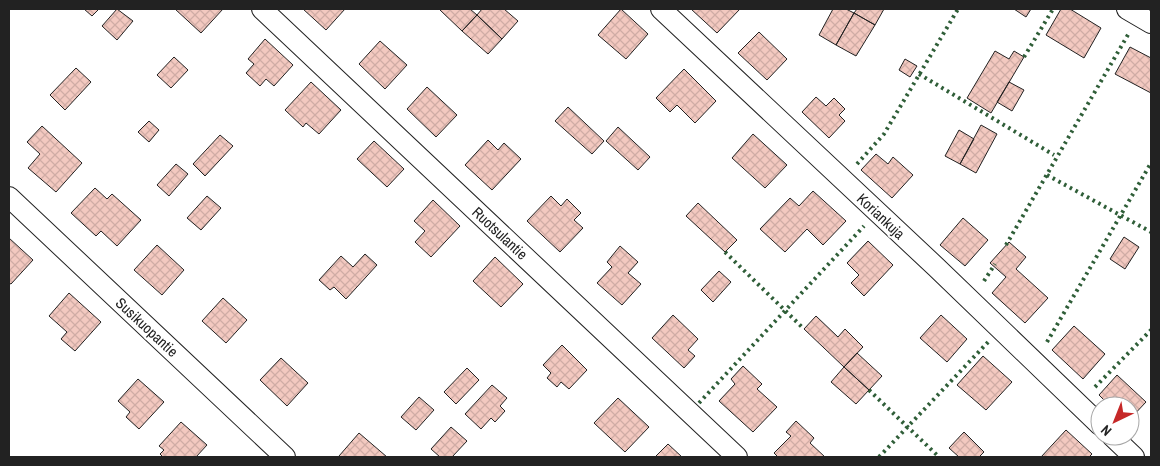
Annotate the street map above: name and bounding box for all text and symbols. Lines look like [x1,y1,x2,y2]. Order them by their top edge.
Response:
street label: Koriankuja [852,188,910,244]
street label: Ruotsulantie [468,202,533,264]
street label: Susikuopantie [111,292,183,362]
north arrow [1090,396,1140,446]
text: N [1097,421,1115,440]

